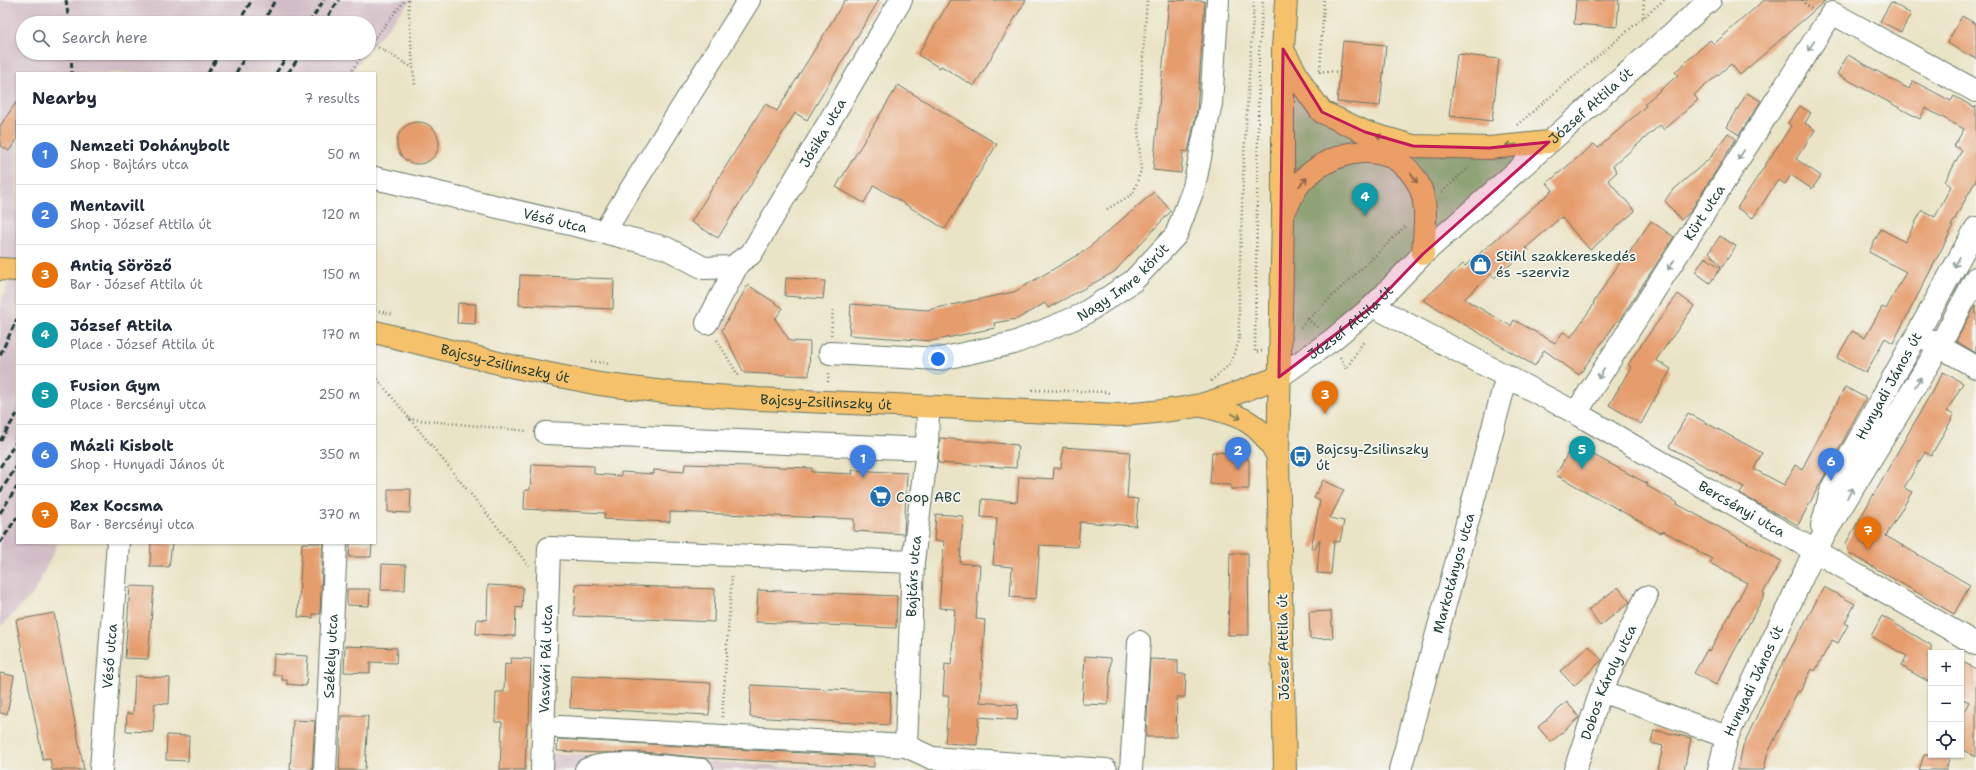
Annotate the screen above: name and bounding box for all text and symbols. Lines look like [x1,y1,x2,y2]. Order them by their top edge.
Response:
search box [16,16,376,60]
icon: search [30,27,52,49]
text: Search here [62,28,148,48]
one-way arrow [1807,40,1815,51]
street label: József Attila út [1545,63,1637,148]
text: Nearby [32,87,97,109]
text: 7 results [304,90,360,107]
street label: Jósika utca [795,95,850,171]
one-way arrow [1376,133,1389,140]
text: Nemzeti Dohánybolt [70,136,230,156]
one-way arrow [1505,142,1518,149]
text: 1 [42,146,48,163]
text: 50 m [327,146,360,163]
one-way arrow [1737,149,1745,160]
text: Shop · Bajtárs utca [70,156,189,173]
one-way arrow [1410,172,1418,183]
one-way arrow [1298,177,1307,187]
street label: Kürt utca [1680,181,1729,244]
pin: 4 [1352,183,1378,216]
text: Mentavill [70,196,145,216]
street label: Véső utca [521,204,589,237]
text: 2 [40,206,50,223]
text: 120 m [322,206,360,223]
text: Shop · József Attila út [70,216,212,233]
street label: Nagy Imre körút [1073,239,1173,325]
place label: Stihl szakkereskedés és -szerviz [1496,247,1636,281]
shop icon: Stihl szakkereskedés és -szerviz [1467,251,1493,277]
text: Antiq Söröző [70,256,172,276]
one-way arrow [1953,256,1961,268]
one-way arrow [1667,259,1675,270]
text: 3 [40,266,50,283]
text: 150 m [322,266,360,283]
text: Bar · József Attila út [70,276,203,293]
street label: József Attila út [1304,281,1397,363]
text: József Attila [70,316,172,336]
text: 4 [40,326,50,343]
text: 170 m [322,326,360,343]
street label: Hunyadi János út [1851,329,1926,443]
text: Place · József Attila út [70,336,215,353]
street label: Bajcsy-Zsilinszky út [439,340,571,387]
your location [928,349,948,369]
one-way arrow [1596,368,1604,380]
text: Fusion Gym [70,376,160,396]
one-way arrow [1914,376,1922,388]
pin: 3 [1312,381,1338,414]
text: 5 [41,386,49,403]
text: 250 m [319,386,360,403]
street label: Bajcsy-Zsilinszky út [760,390,892,414]
text: Place · Bercsényi utca [70,396,206,413]
one-way arrow [1230,412,1242,420]
text: Mázli Kisbolt [70,436,173,456]
pin: 5 [1569,436,1595,469]
pin: 2 [1225,437,1251,470]
place label: Bajcsy-Zsilinszky út [1316,440,1429,474]
bus stop icon: Bajcsy-Zsilinszky út [1288,444,1314,470]
pin: 1 [850,445,876,478]
text: 6 [40,446,50,463]
text: 350 m [319,446,360,463]
pin: 6 [1818,448,1844,481]
text: Shop · Hunyadi János út [70,456,225,473]
street label: Bercsényi utca [1695,477,1789,541]
supermarket icon: Coop ABC [868,484,894,510]
place label: Coop ABC [896,488,961,506]
one-way arrow [1846,488,1854,499]
text: Rex Kocsma [70,496,163,516]
text: 7 [40,506,50,523]
text: 370 m [318,506,360,523]
street label: Markotányos utca [1429,511,1478,635]
text: Bar · Bercsényi utca [70,516,194,533]
pin: 7 [1855,517,1881,550]
street label: Bajtárs utca [902,534,925,617]
street label: József Attila út [1273,594,1293,700]
street label: Vasvári Pál utca [535,604,556,714]
street label: Székely utca [319,613,342,699]
street label: Dobos Károly utca [1577,621,1641,742]
street label: Véső utca [98,623,121,690]
street label: Hunyadi János út [1720,623,1787,739]
map controls [1928,650,1964,758]
button: + [1928,650,1964,686]
button: − [1928,686,1964,722]
button: locate [1928,722,1964,758]

